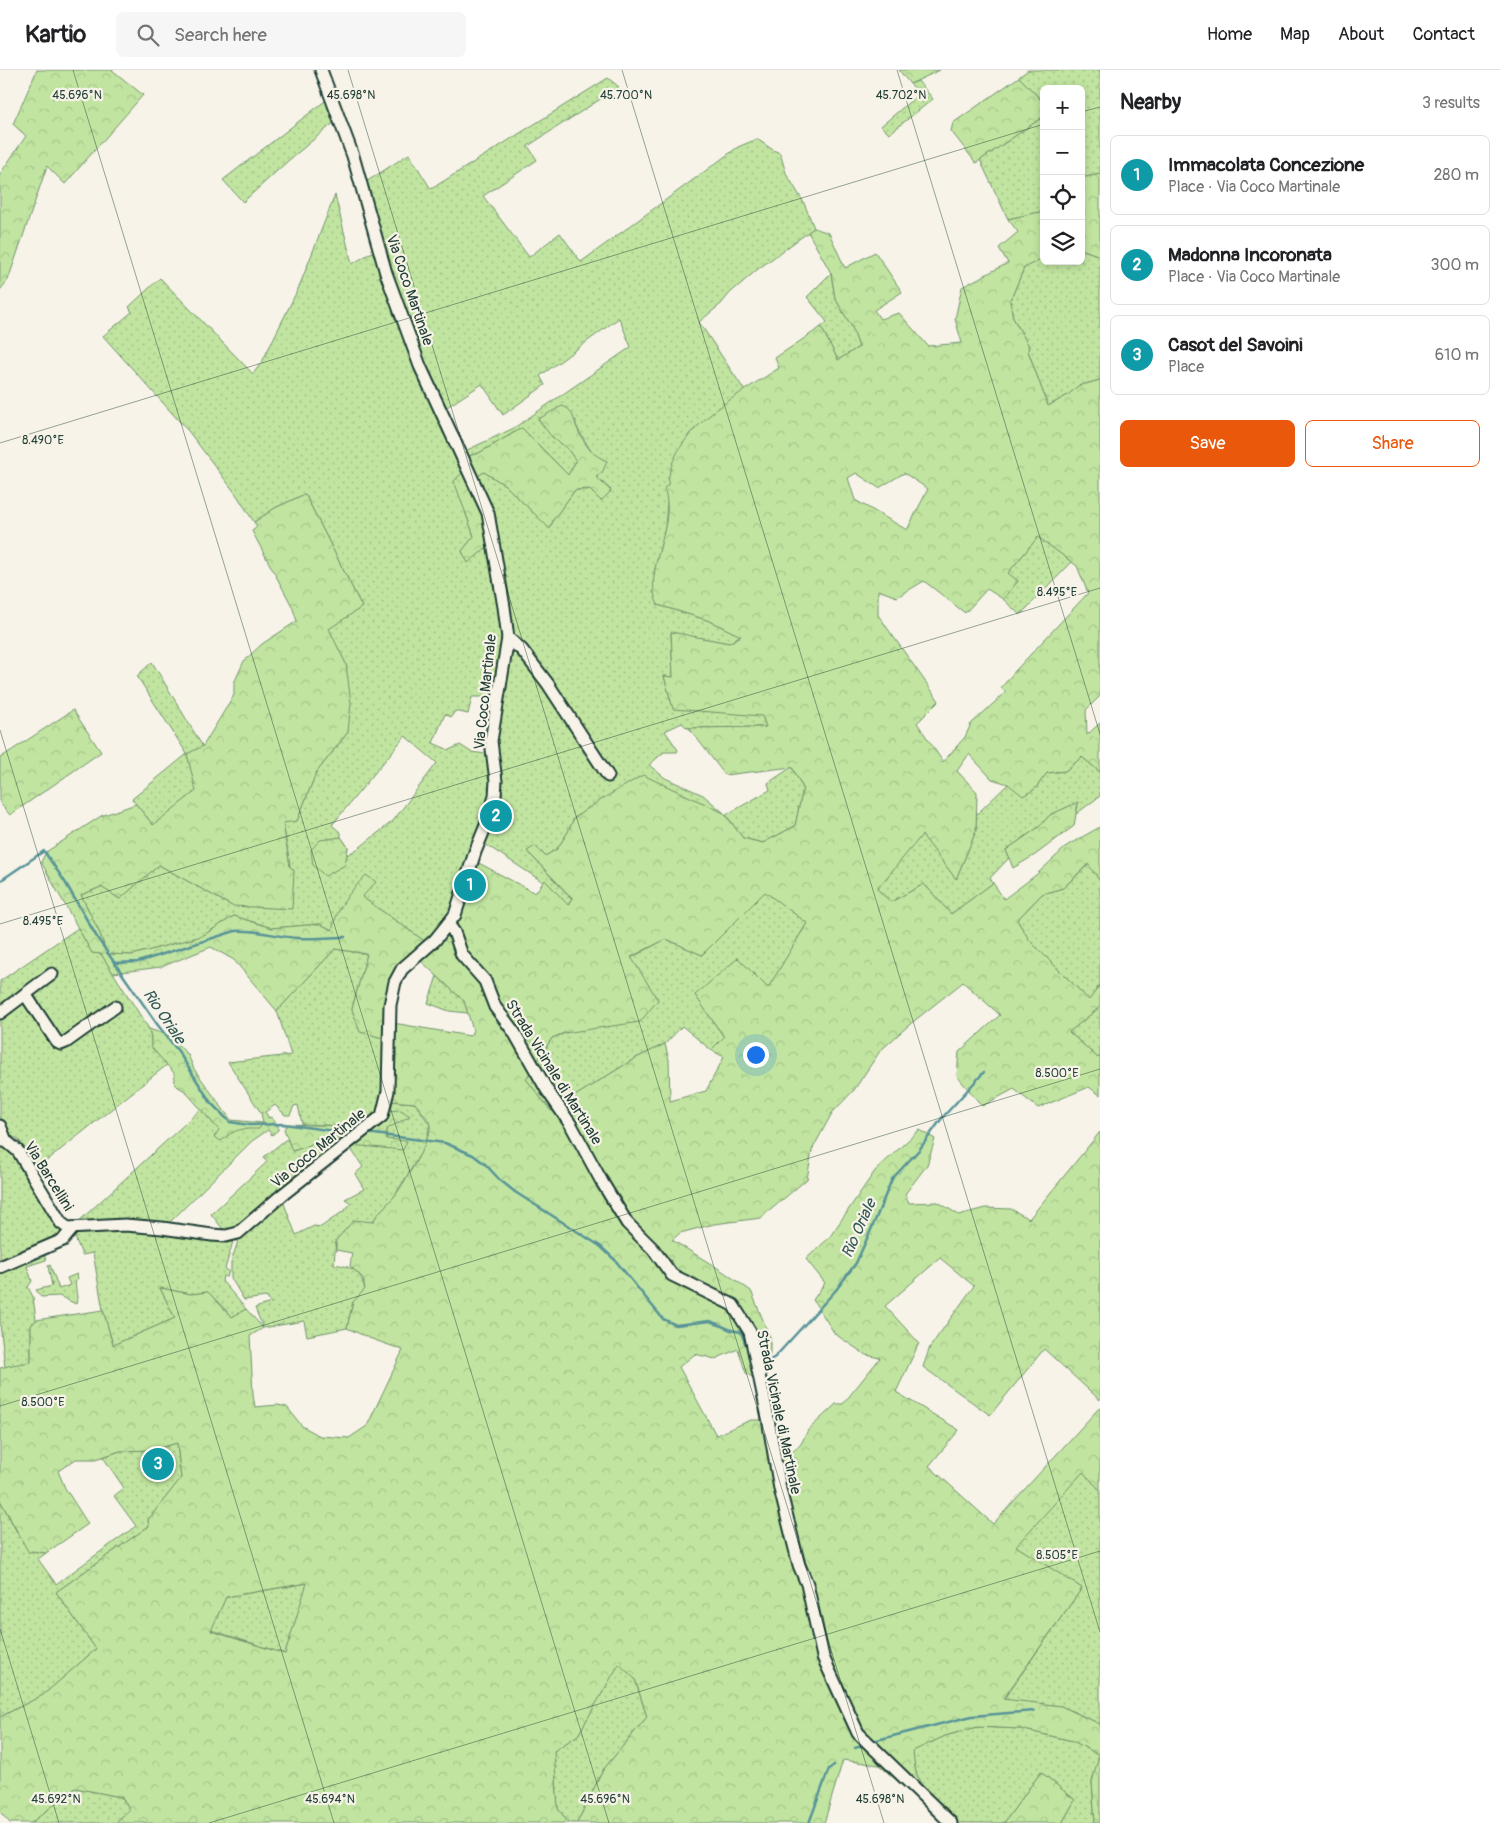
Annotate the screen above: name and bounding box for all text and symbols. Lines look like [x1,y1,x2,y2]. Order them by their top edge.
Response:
search box [116,12,466,57]
text: Kartio [25,20,86,49]
icon: search [134,21,162,49]
text: Search here [174,23,267,47]
text: Home [1207,23,1252,46]
text: Map [1280,23,1310,46]
text: About [1338,23,1384,46]
text: Contact [1412,23,1475,46]
map controls [1040,85,1085,265]
button: + [1040,85,1085,130]
text: 45.696°N [52,88,102,103]
text: 45.698°N [327,88,375,103]
text: 45.700°N [600,88,652,103]
text: 45.702°N [876,88,926,103]
text: Nearby [1120,89,1181,116]
text: 3 results [1422,93,1480,113]
button: − [1040,130,1085,175]
text: Immacolata Concezione [1168,153,1364,177]
text: 1 [1134,165,1140,185]
text: 280 m [1433,165,1479,185]
button: locate [1040,175,1085,220]
text: Place · Via Coco Martinale [1168,177,1340,197]
button: layers [1040,220,1085,265]
street label: Via Coco Martinale [382,232,438,349]
text: Madonna Incoronata [1168,243,1332,267]
text: 2 [1133,255,1141,275]
text: 300 m [1431,255,1479,275]
text: Place · Via Coco Martinale [1168,267,1340,287]
text: Casot del Savoini [1168,333,1303,357]
text: 3 [1133,345,1141,365]
text: 610 m [1435,345,1479,365]
text: Place [1168,357,1204,377]
button: Save [1120,420,1295,467]
button: Share [1305,420,1480,467]
text: 8.490°E [22,433,64,448]
text: 8.495°E [1037,585,1077,600]
street label: Via Coco Martinale [470,633,501,751]
pin: 2 [480,797,512,835]
pin: 1 [454,866,486,904]
text: 8.495°E [23,914,63,929]
water label: Rio Oriale [139,985,191,1050]
street label: Strada Vicinale di Martinale [501,996,606,1149]
your location [743,1042,769,1068]
text: 8.500°E [1035,1066,1079,1081]
street label: Via Coco Martinale [267,1104,370,1192]
street label: Via Barcellini [20,1138,78,1215]
water label: Rio Oriale [837,1194,882,1261]
street label: Strada Vicinale di Martinale [752,1328,805,1497]
text: 8.500°E [21,1395,65,1410]
pin: 3 [142,1445,174,1483]
text: 8.505°E [1036,1548,1078,1563]
text: 45.692°N [31,1792,81,1807]
text: 45.694°N [305,1792,355,1807]
text: 45.696°N [580,1792,630,1807]
text: 45.698°N [856,1792,904,1807]

